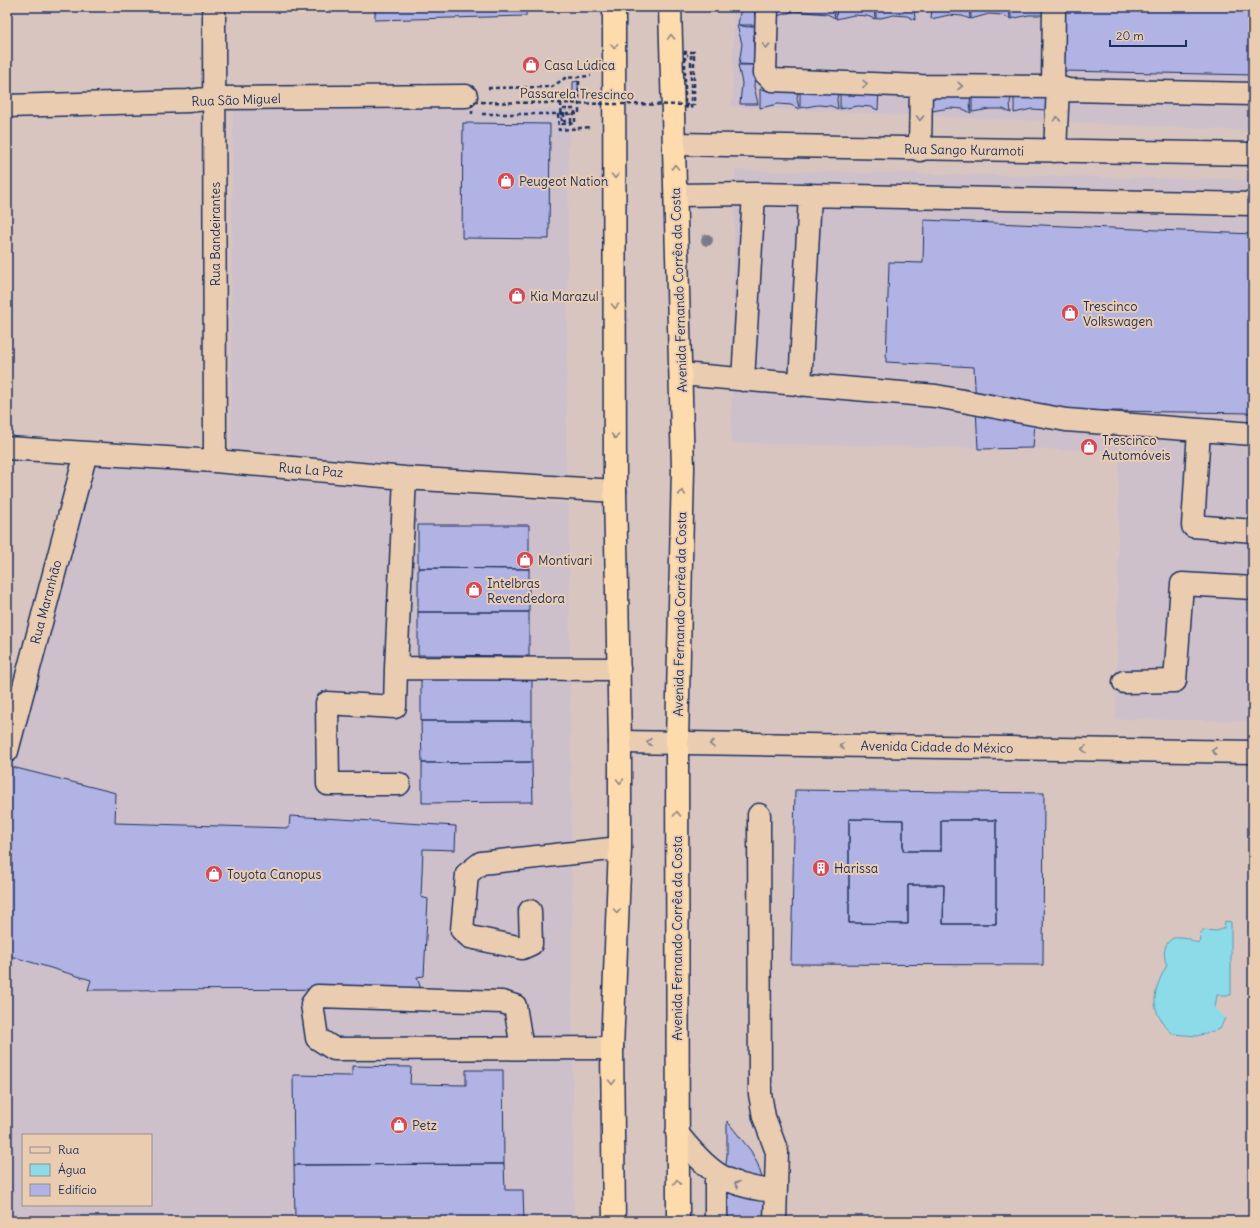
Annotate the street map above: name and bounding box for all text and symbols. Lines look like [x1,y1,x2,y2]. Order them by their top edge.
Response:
scale bar [1110,22,1186,48]
text: 20 m [1116,28,1144,43]
one-way arrow [666,34,675,40]
one-way arrow [610,43,619,49]
one-way arrow [762,43,770,49]
shop icon: Casa Lúdica [521,55,541,75]
place label: Casa Lúdica [544,57,615,74]
one-way arrow [862,79,868,88]
one-way arrow [957,82,963,90]
street label: Passarela Trescinco [520,85,634,103]
street label: Rua São Miguel [191,90,281,110]
one-way arrow [916,115,924,121]
one-way arrow [1052,116,1061,122]
street label: Rua Sango Kuramoti [904,140,1024,160]
one-way arrow [671,164,679,170]
shop icon: Peugeot Nation [496,171,516,191]
place label: Peugeot Nation [519,173,609,190]
one-way arrow [611,173,619,179]
street label: Rua Bandeirantes [207,182,224,286]
street label: Avenida Fernando Corrêa da Costa [667,187,691,393]
shop icon: Kia Marazul [507,286,527,306]
place label: Kia Marazul [530,288,599,305]
place label: Trescinco Volkswagen [1083,298,1153,330]
one-way arrow [611,303,619,309]
shop icon: Trescinco Volkswagen [1060,303,1080,323]
place label: Trescinco Automóveis [1102,432,1171,464]
one-way arrow [611,433,619,439]
shop icon: Trescinco Automóveis [1079,437,1099,457]
street label: Rua La Paz [278,459,344,481]
one-way arrow [678,490,687,496]
street label: Avenida Fernando Corrêa da Costa [670,511,690,717]
shop icon: Montivari [515,550,535,570]
place label: Montivari [538,552,592,569]
street label: Rua Maranhão [27,558,65,646]
place label: Intelbras Revendedora [487,575,565,607]
shop icon: Intelbras Revendedora [464,580,484,600]
one-way arrow [646,737,652,746]
street label: Avenida Cidade do México [860,737,1014,757]
one-way arrow [709,739,715,748]
one-way arrow [839,741,845,750]
one-way arrow [1081,745,1087,753]
one-way arrow [1211,747,1217,755]
one-way arrow [616,778,624,784]
one-way arrow [673,811,681,817]
street label: Avenida Fernando Corrêa da Costa [669,836,686,1040]
building icon: Harissa [811,858,831,878]
place label: Harissa [834,860,878,877]
shop icon: Toyota Canopus [204,864,224,884]
place label: Toyota Canopus [227,866,321,883]
one-way arrow [613,908,622,914]
one-way arrow [608,1079,616,1085]
shop icon: Petz [389,1115,409,1135]
place label: Petz [412,1117,437,1134]
legend [22,1134,152,1206]
text: Rua [58,1142,80,1157]
text: Água [58,1162,86,1177]
one-way arrow [673,1179,681,1185]
one-way arrow [734,1181,741,1189]
text: Edifício [58,1182,97,1197]

